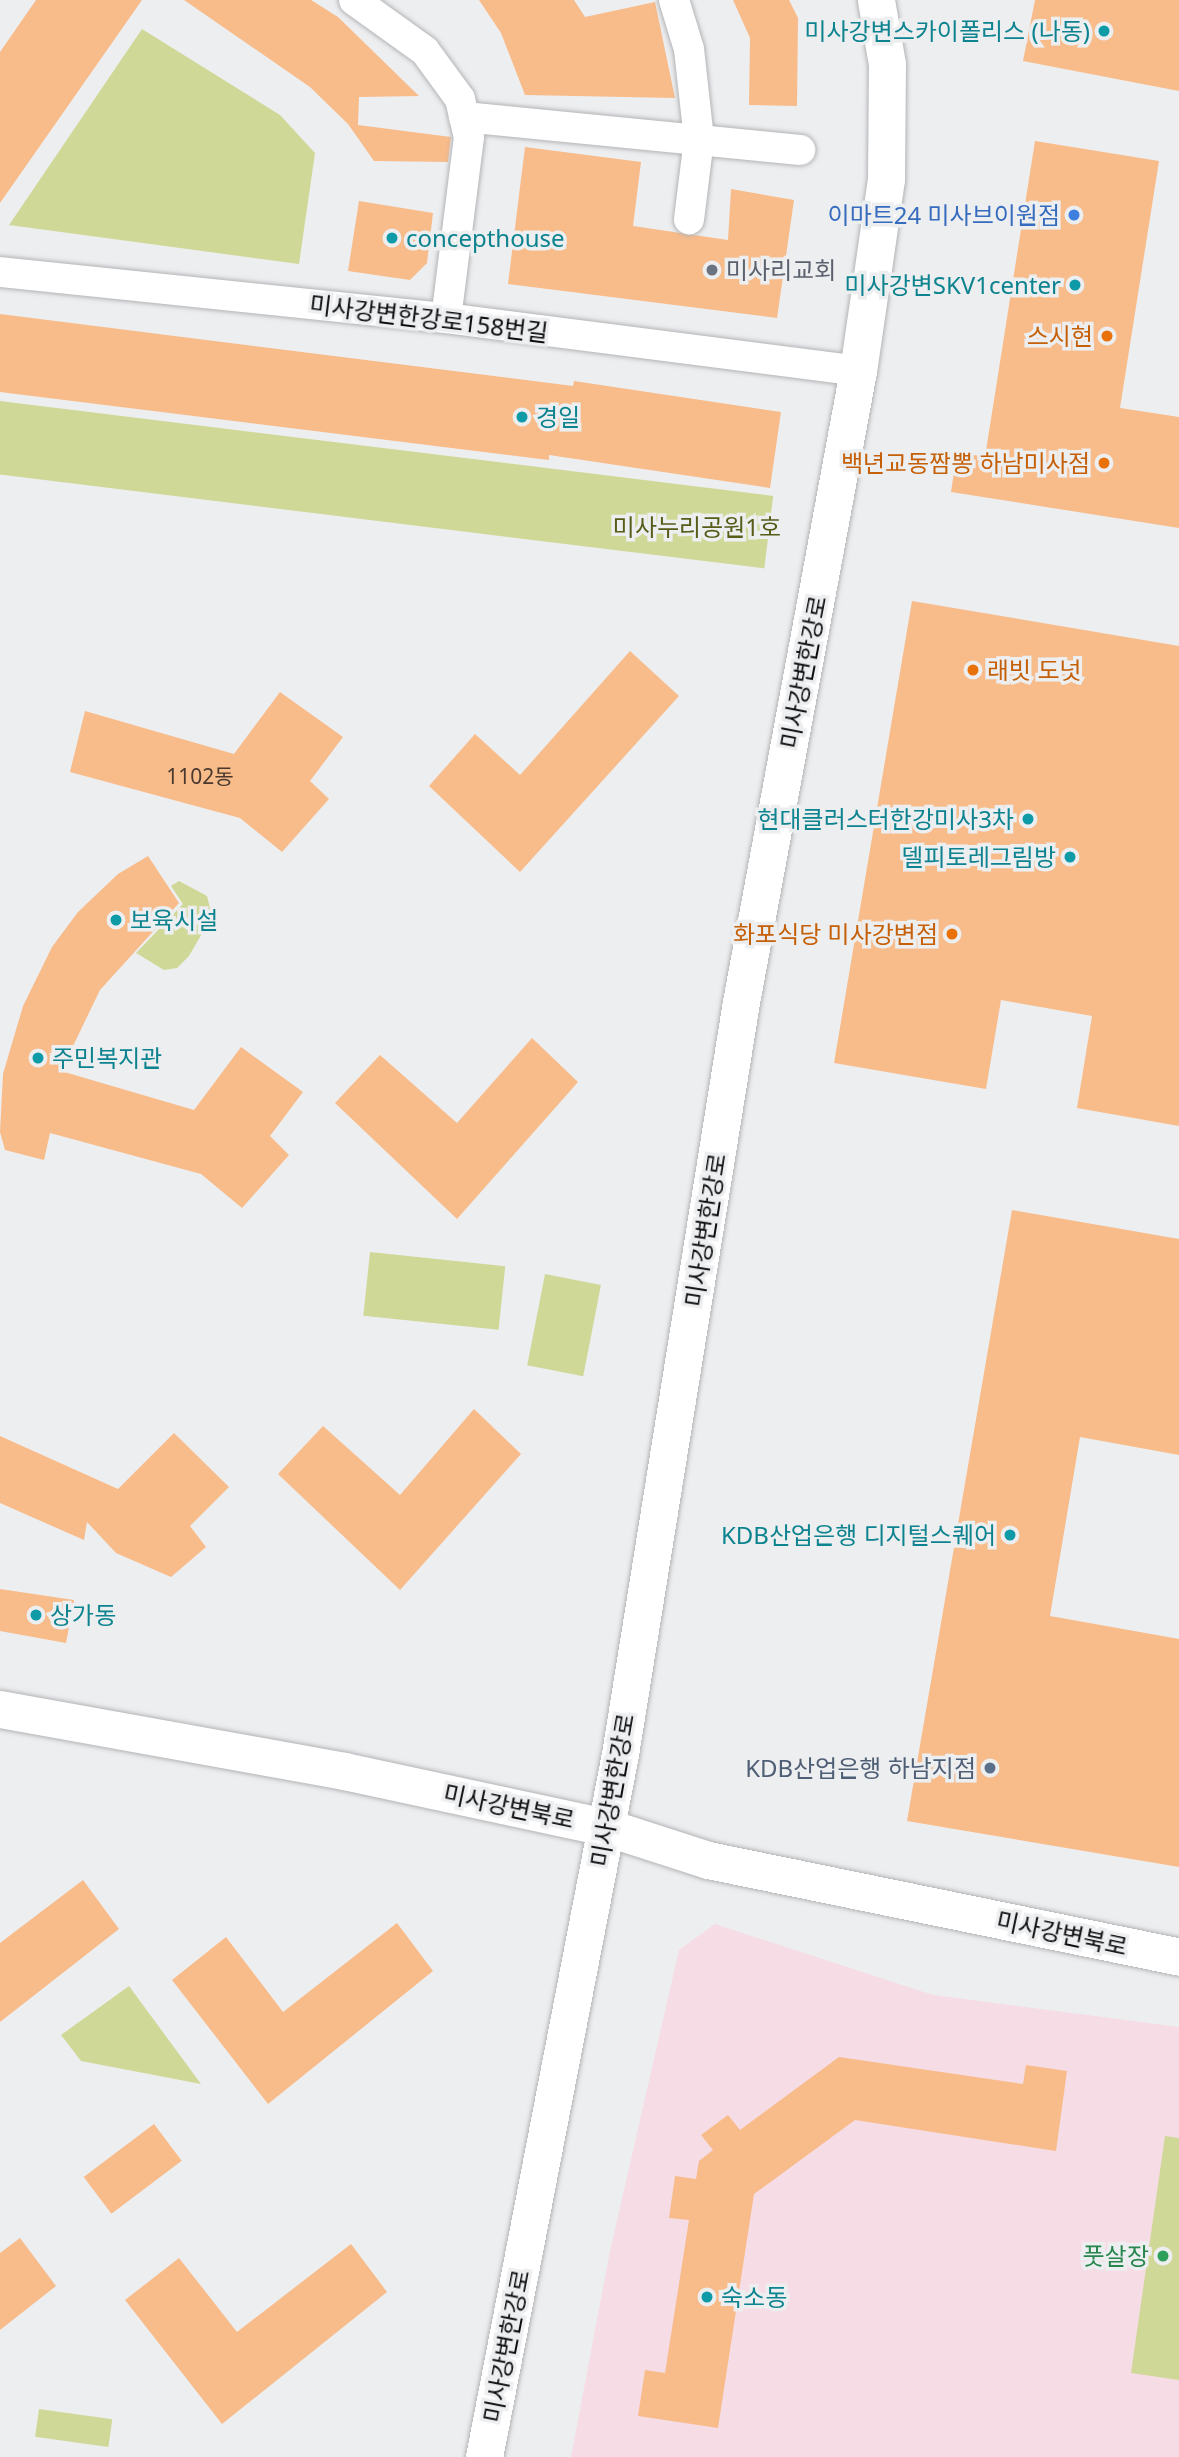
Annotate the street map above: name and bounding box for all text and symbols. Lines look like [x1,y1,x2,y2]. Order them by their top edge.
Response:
place label: 미사강변스카이폴리스 (나동) [804,17,1090,45]
marker: 미사강변스카이폴리스 (나동) [1096,23,1112,39]
place label: 이마트24 미사브이원점 [828,201,1060,229]
marker: 이마트24 미사브이원점 [1066,207,1082,223]
place label: concepthouse [406,224,565,252]
marker: concepthouse [384,230,400,246]
place label: 미사리교회 [726,256,836,284]
marker: 미사리교회 [704,262,720,278]
place label: 미사강변SKV1center [845,271,1061,299]
marker: 미사강변SKV1center [1067,277,1083,293]
street label: 미사강변한강로158번길 [308,289,550,347]
place label: 스시현 [1027,322,1093,350]
marker: 스시현 [1099,328,1115,344]
place label: 경일 [536,403,580,431]
marker: 경일 [514,409,530,425]
place label: 백년교동짬뽕 하남미사점 [841,449,1090,477]
marker: 백년교동짬뽕 하남미사점 [1096,455,1112,471]
park label: 미사누리공원1호 [613,513,781,541]
street label: 미사강변한강로 [774,593,832,751]
place label: 래빗 도넛 [987,656,1082,684]
marker: 래빗 도넛 [965,662,981,678]
house number: 1102동 [166,763,234,789]
place label: 현대클러스터한강미사3차 [757,805,1014,833]
marker: 현대클러스터한강미사3차 [1020,811,1036,827]
place label: 델피토레그림방 [901,843,1056,871]
marker: 델피토레그림방 [1062,849,1078,865]
place label: 보육시설 [130,906,218,934]
marker: 보육시설 [108,912,124,928]
place label: 화포식당 미사강변점 [733,920,938,948]
marker: 화포식당 미사강변점 [944,926,960,942]
place label: 주민복지관 [52,1044,162,1072]
marker: 주민복지관 [30,1050,46,1066]
street label: 미사강변한강로 [679,1151,731,1309]
place label: KDB산업은행 디지털스퀘어 [721,1521,996,1549]
marker: KDB산업은행 디지털스퀘어 [1002,1527,1018,1543]
place label: 상가동 [50,1601,116,1629]
marker: 상가동 [28,1607,44,1623]
street label: 미사강변한강로 [584,1711,640,1869]
place label: KDB산업은행 하남지점 [745,1754,976,1782]
marker: KDB산업은행 하남지점 [982,1760,998,1776]
street label: 미사강변북로 [441,1778,577,1834]
street label: 미사강변북로 [994,1905,1130,1961]
place label: 풋살장 [1083,2242,1149,2270]
marker: 풋살장 [1155,2248,1171,2264]
street label: 미사강변한강로 [477,2267,535,2425]
place label: 숙소동 [721,2283,787,2311]
marker: 숙소동 [699,2289,715,2305]

